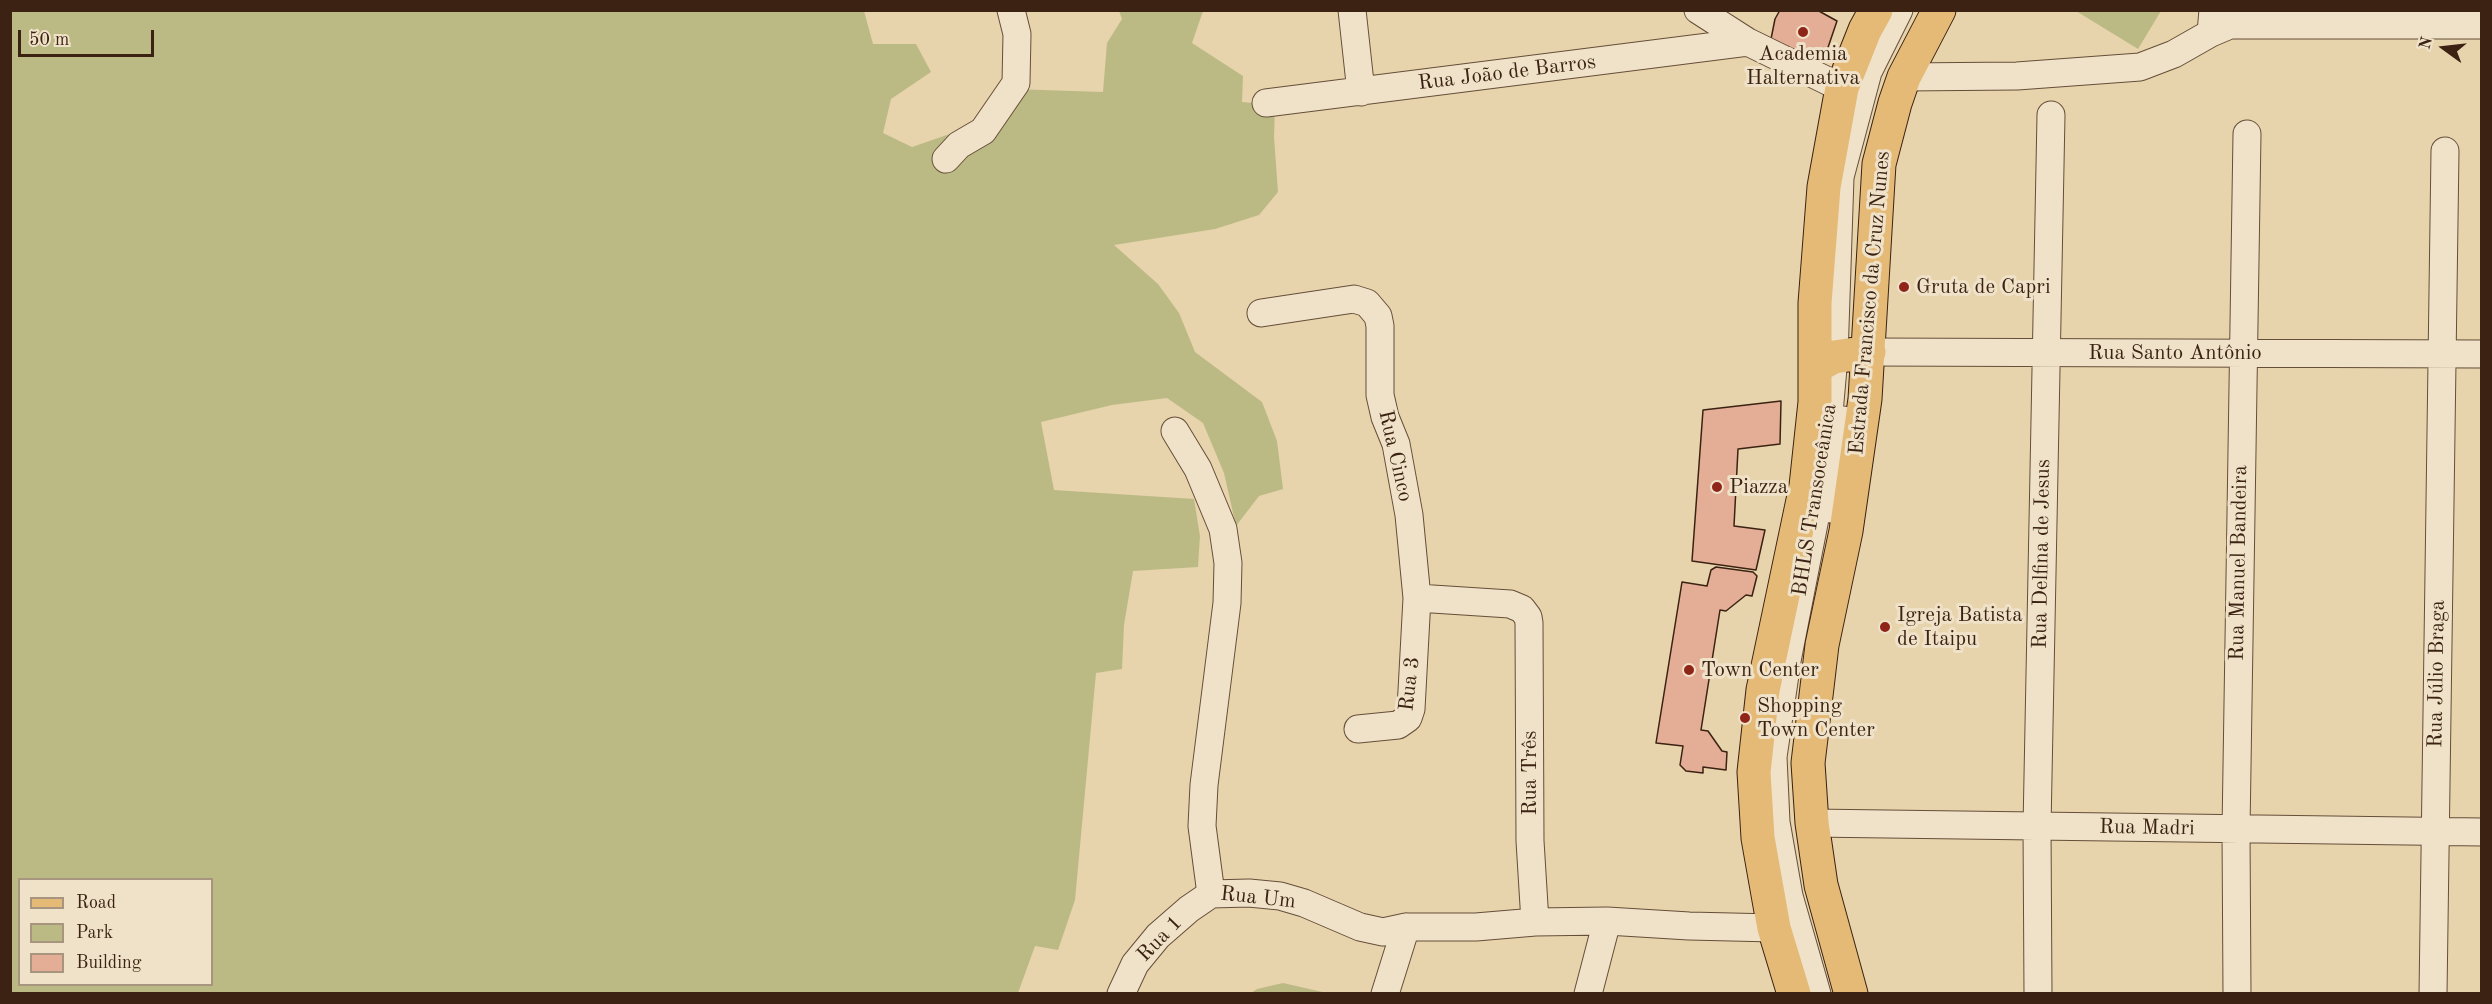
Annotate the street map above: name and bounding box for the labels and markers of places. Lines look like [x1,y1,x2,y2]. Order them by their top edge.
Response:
marker: Academia Halternativa [1796,25,1810,39]
place label: Academia Halternativa [1746,41,1860,91]
place label: Gruta de Capri [1916,274,2051,300]
marker: Gruta de Capri [1897,280,1911,294]
place label: Piazza [1729,474,1788,500]
marker: Piazza [1710,480,1724,494]
place label: Igreja Batista de Itaipu [1897,602,2023,652]
marker: Igreja Batista de Itaipu [1878,620,1892,634]
place label: Town Center [1701,657,1819,683]
marker: Town Center [1682,663,1696,677]
place label: Shopping Town Center [1757,693,1875,743]
marker: Shopping Town Center [1738,711,1752,725]

